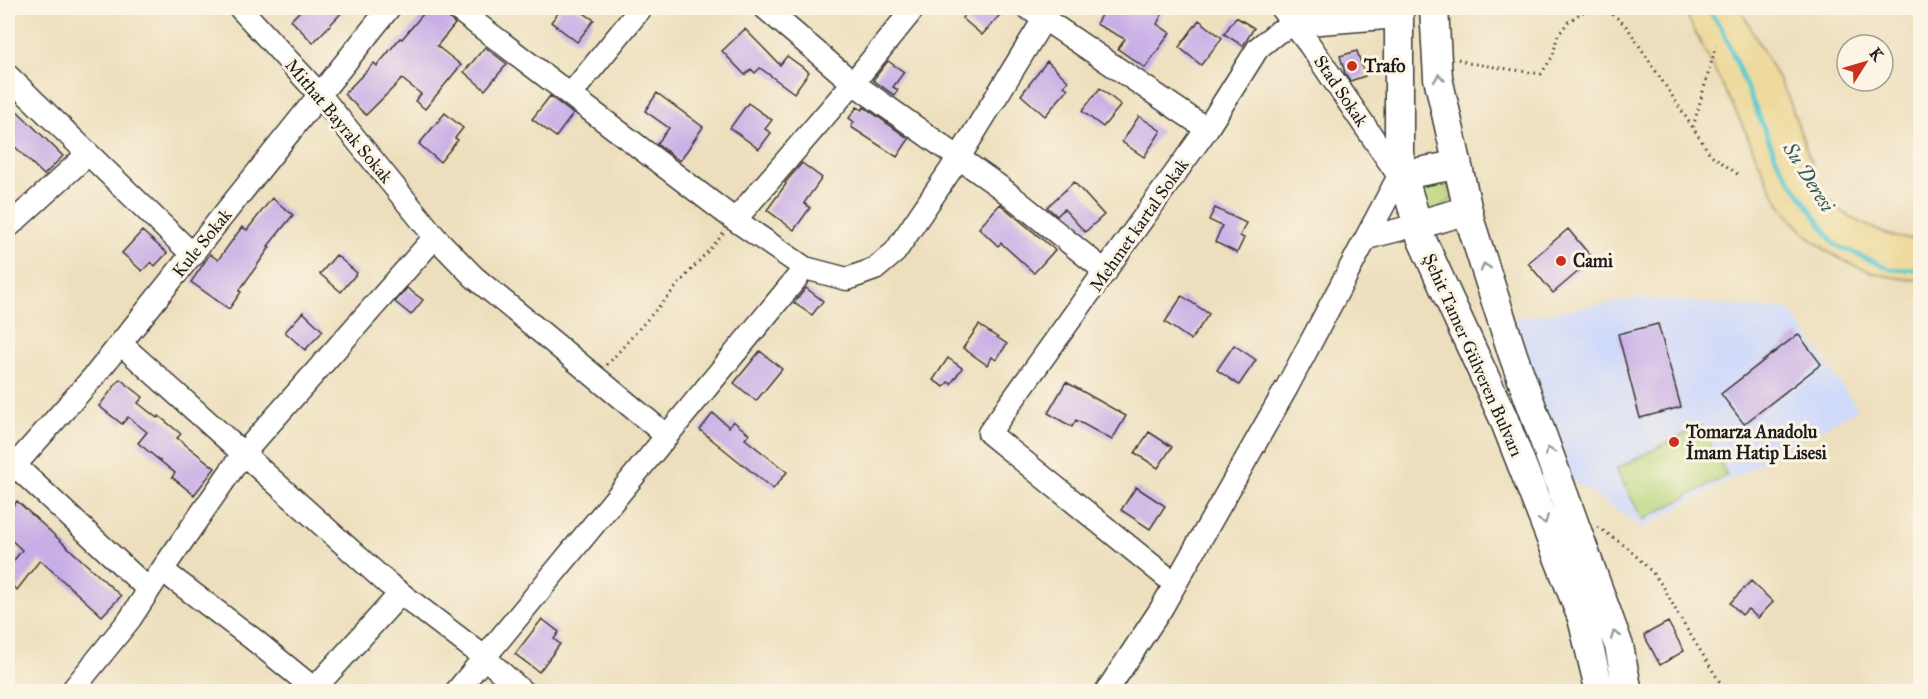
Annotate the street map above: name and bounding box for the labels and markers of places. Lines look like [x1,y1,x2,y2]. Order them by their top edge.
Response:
place label: Trafo [1363,55,1405,77]
marker: Trafo [1345,59,1359,73]
place label: Cami [1573,250,1614,272]
marker: Cami [1554,254,1568,268]
place label: Tomarza Anadolu İmam Hatip Lisesi [1685,421,1828,465]
marker: Tomarza Anadolu İmam Hatip Lisesi [1667,435,1681,449]

